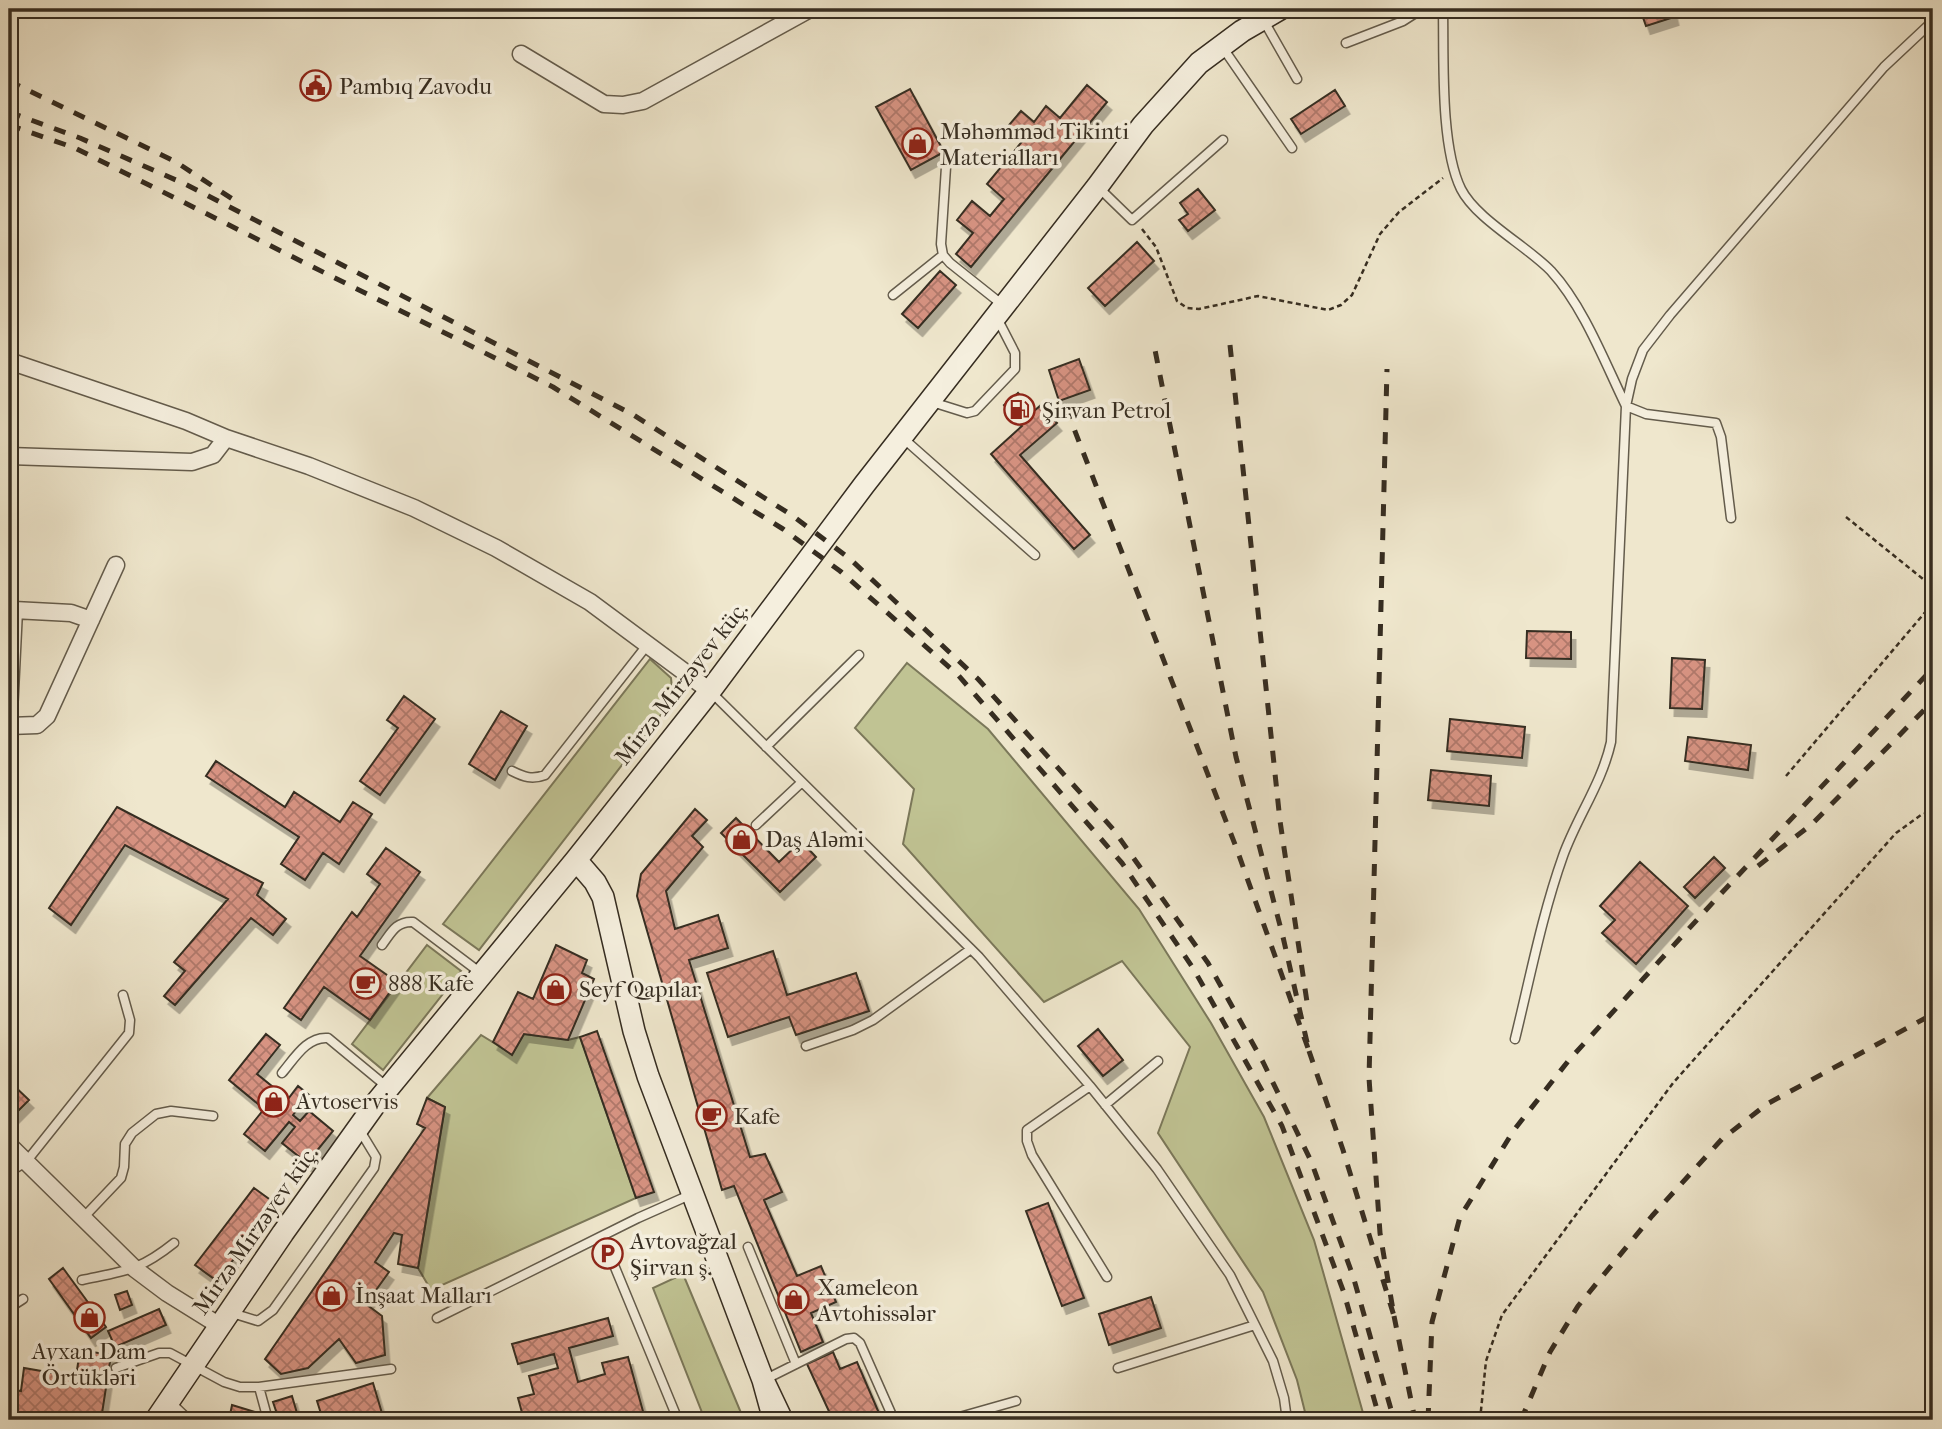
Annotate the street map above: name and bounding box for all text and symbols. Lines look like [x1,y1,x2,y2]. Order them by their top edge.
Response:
public building icon: Pambıq Zavodu [299,69,333,103]
place label: Pambıq Zavodu [339,73,492,100]
place label: Məhəmməd Tikinti Materialları [940,118,1129,171]
shop icon: Məhəmməd Tikinti Materialları [900,127,934,161]
fuel station icon: Şirvan Petrol [1002,393,1036,427]
place label: Şirvan Petrol [1042,397,1172,424]
street label: Mirzə Mirzəyev küç. [609,596,754,770]
shop icon: Daş Aləmi [725,822,759,856]
place label: Daş Aləmi [765,826,864,853]
cafe icon: 888 Kafe [348,966,382,1000]
place label: 888 Kafe [388,970,474,997]
shop icon: Seyf Qapılar [539,972,573,1006]
place label: Seyf Qapılar [579,976,701,1003]
shop icon: Avtoservis [256,1084,290,1118]
place label: Avtoservis [295,1088,398,1115]
cafe icon: Kafe [694,1099,728,1133]
place label: Kafe [734,1103,780,1130]
street label: Mirzə Mirzəyev küç. [187,1141,324,1320]
place label: Avtovağzal Şirvan ş. [629,1228,737,1281]
parking icon: Avtovağzal Şirvan ş. [590,1237,624,1271]
place label: Xameleon Avtohissələr [816,1274,936,1327]
shop icon: İnşaat Malları [315,1278,349,1312]
place label: İnşaat Malları [355,1282,492,1309]
shop icon: Xameleon Avtohissələr [777,1283,811,1317]
shop icon: Ayxan Dam Örtükləri [72,1300,106,1334]
place label: Ayxan Dam Örtükləri [31,1338,146,1391]

